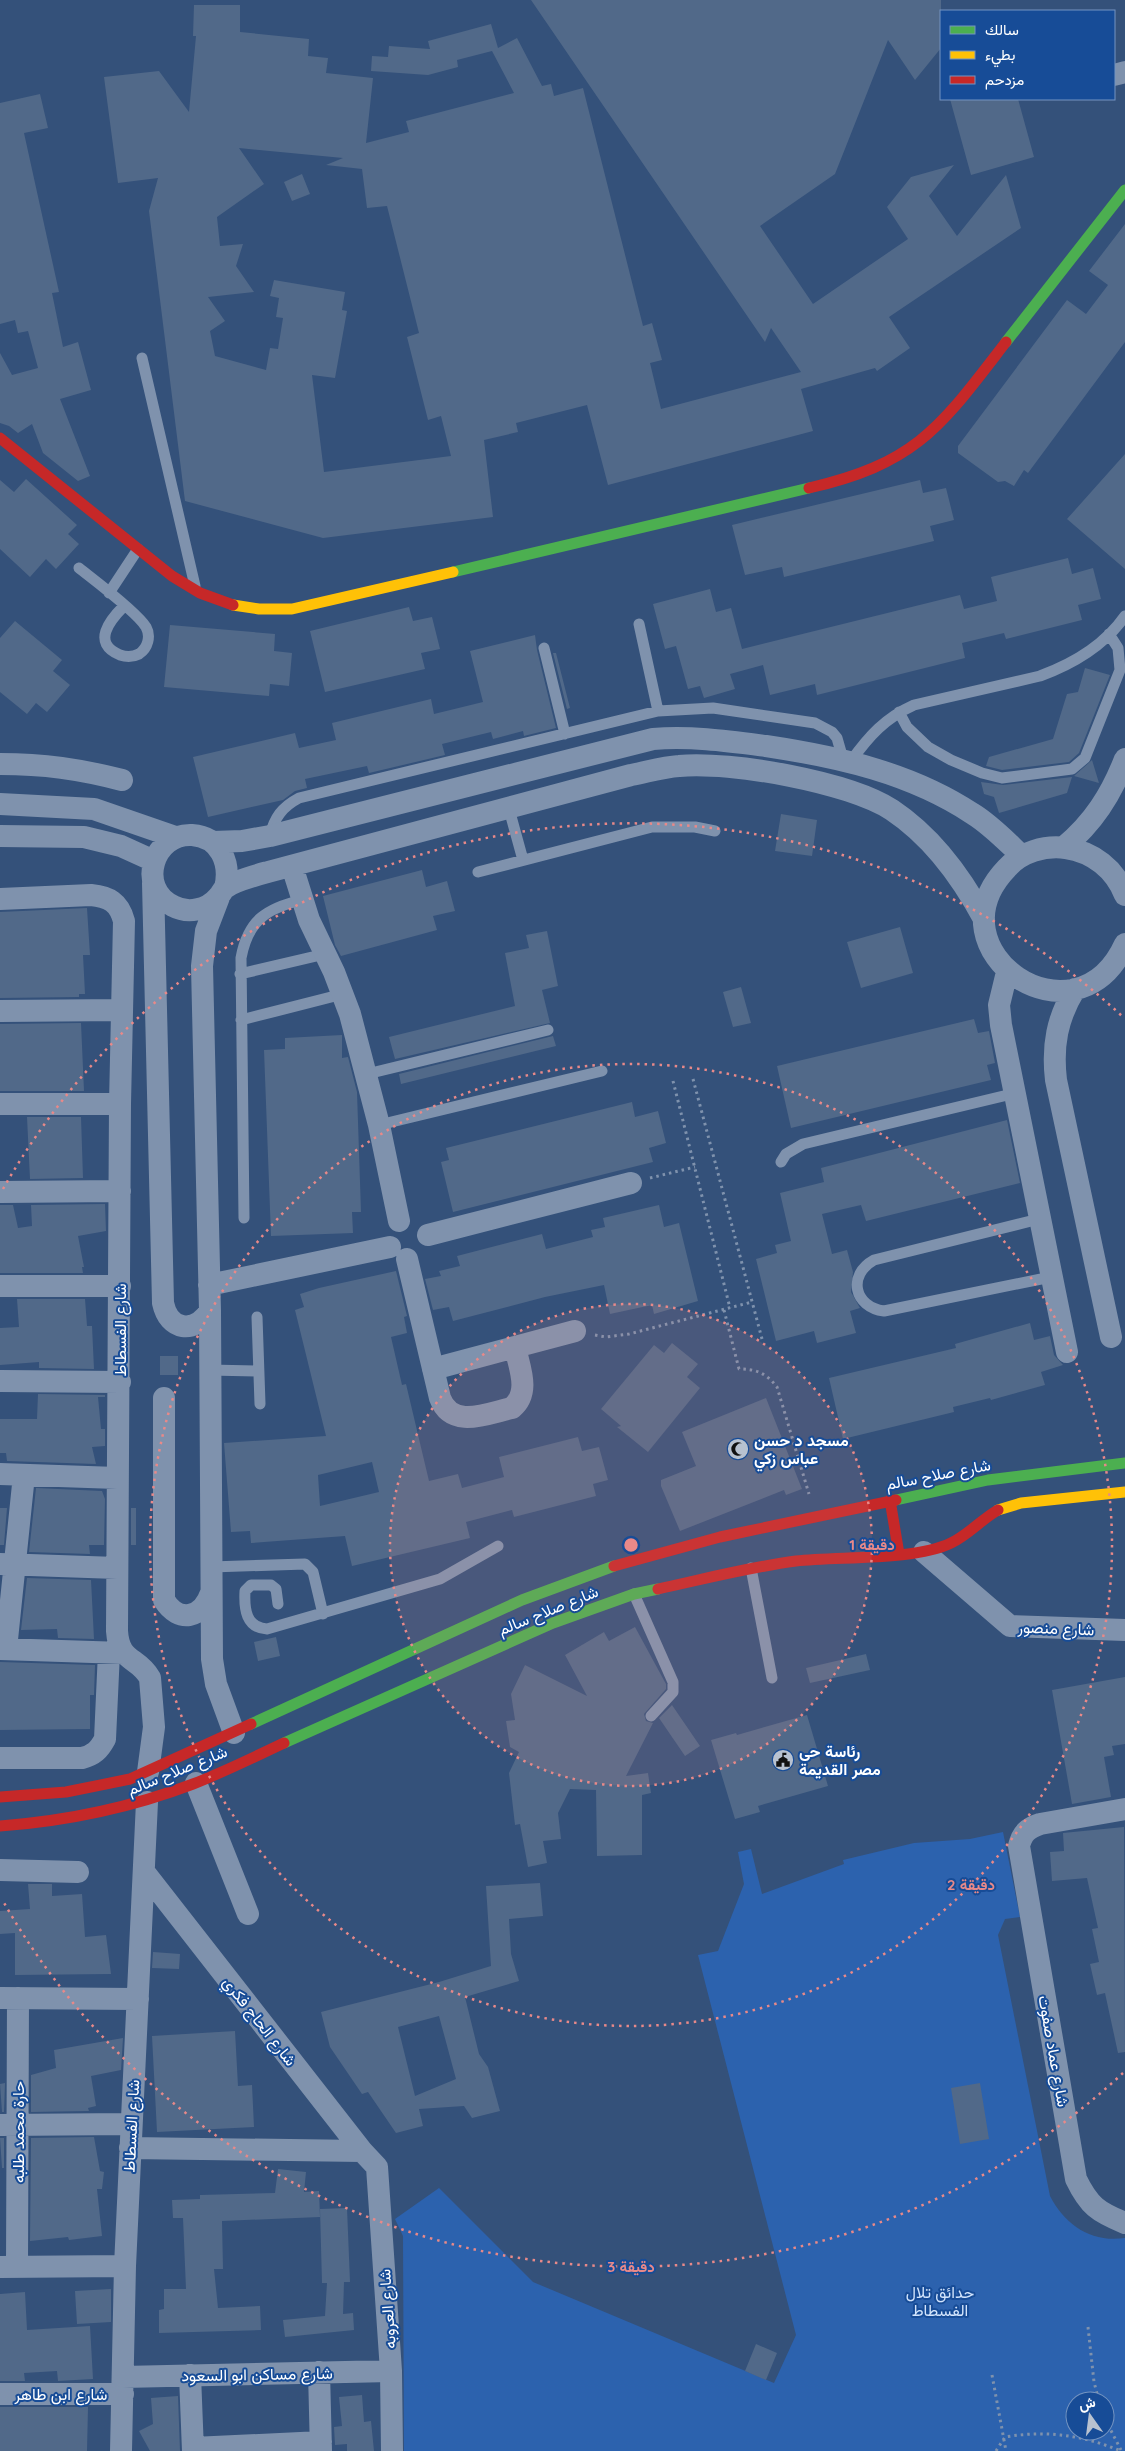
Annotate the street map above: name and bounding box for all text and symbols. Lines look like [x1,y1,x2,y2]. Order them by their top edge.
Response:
legend [940,10,1115,100]
text: سالك [985,20,1019,39]
text: بطيء [985,45,1015,68]
text: مزدحم [985,70,1024,90]
street label: شارع الفسطاط [110,1283,132,1377]
place label: مسجد د حسن عباس زكي [754,1430,849,1472]
mosque icon: مسجد د حسن عباس زكي [726,1437,750,1461]
street label: شارع صلاح سالم [884,1454,992,1496]
text: 1 دقيقة [849,1535,895,1554]
centre of rings [622,1536,640,1554]
street label: شارع صلاح سالم [495,1581,602,1641]
street label: شارع منصور [1016,1617,1095,1641]
street label: شارع صلاح سالم [124,1741,231,1801]
place label: رئاسة حى مصر القديمة [799,1741,881,1780]
public building icon: رئاسة حى مصر القديمة [771,1748,795,1772]
text: 2 دقيقة [947,1875,995,1894]
street label: شارع الحاج فكري [216,1972,301,2072]
street label: شارع عماد صفوت [1032,1994,1074,2109]
street label: شارع الفسطاط [119,2079,145,2173]
street label: حارة محمد طلبه [8,2081,29,2183]
text: 3 دقيقة [607,2257,655,2276]
street label: شارع العروبه [374,2268,402,2350]
park label: حدائق تلال الفسطاط [906,2282,974,2320]
street label: شارع مساكن ابو السعود [181,2363,333,2387]
street label: شارع ابن طاهر [14,2384,107,2406]
north arrow [1065,2391,1115,2441]
text: ش [1077,2393,1097,2414]

